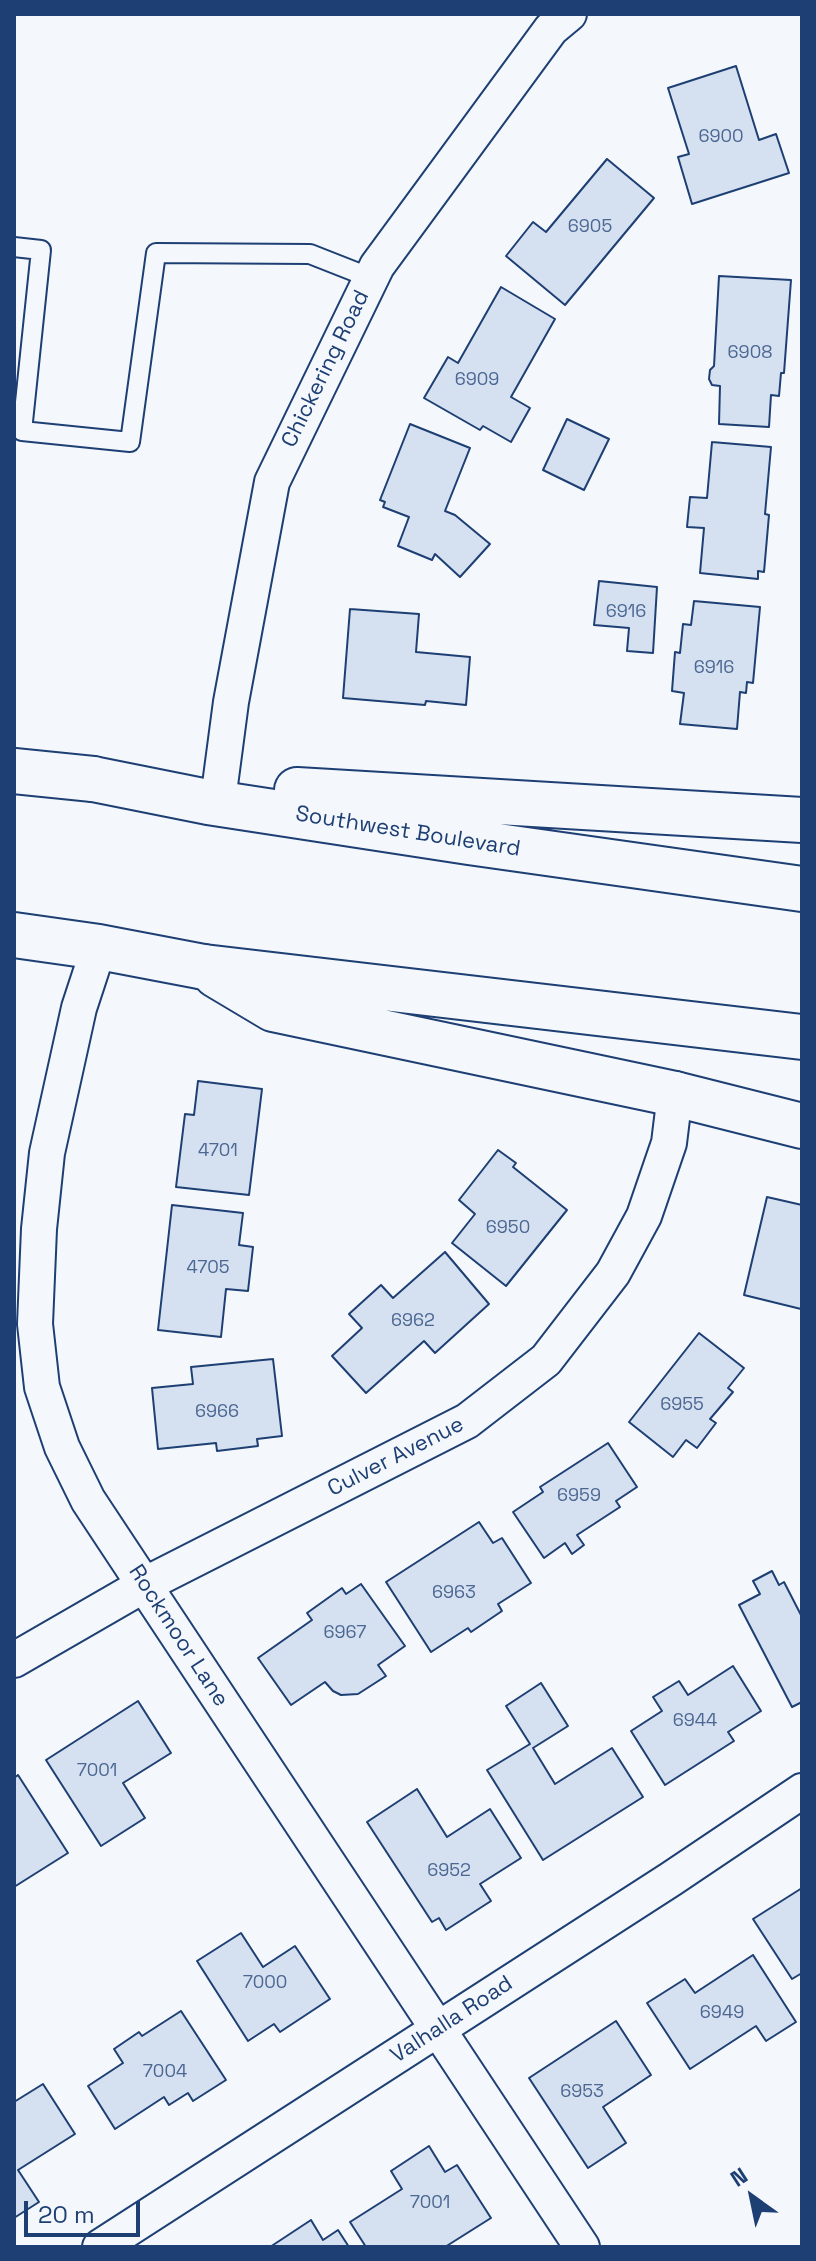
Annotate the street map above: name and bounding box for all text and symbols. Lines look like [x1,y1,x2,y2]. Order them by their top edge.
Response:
house number: 6900 [698,126,744,148]
house number: 6905 [568,216,612,238]
street label: Chickering Road [277,286,375,452]
house number: 6908 [728,342,772,364]
house number: 6909 [455,369,499,391]
house number: 6916 [606,601,646,623]
house number: 6916 [694,657,734,679]
street label: Southwest Boulevard [294,801,522,863]
house number: 4701 [198,1140,238,1162]
house number: 6950 [486,1217,530,1239]
house number: 4705 [186,1257,230,1279]
house number: 6962 [391,1310,435,1332]
house number: 6955 [660,1394,704,1416]
house number: 6966 [195,1401,239,1423]
street label: Culver Avenue [324,1411,468,1503]
house number: 6959 [557,1485,601,1507]
street label: Rockmoor Lane [122,1560,234,1712]
house number: 6963 [432,1582,476,1604]
house number: 6967 [324,1622,366,1644]
house number: 6944 [673,1710,717,1732]
house number: 7001 [77,1760,117,1782]
house number: 6952 [427,1860,471,1882]
street label: Valhalla Road [386,1971,518,2069]
house number: 7000 [243,1972,287,1994]
house number: 6949 [700,2002,744,2024]
house number: 7004 [143,2061,187,2083]
house number: 6953 [560,2081,604,2103]
north arrow [712,2157,792,2237]
text: N [725,2161,753,2193]
scale bar [28,2185,144,2235]
house number: 7001 [410,2192,450,2214]
text: 20 m [38,2199,95,2230]

